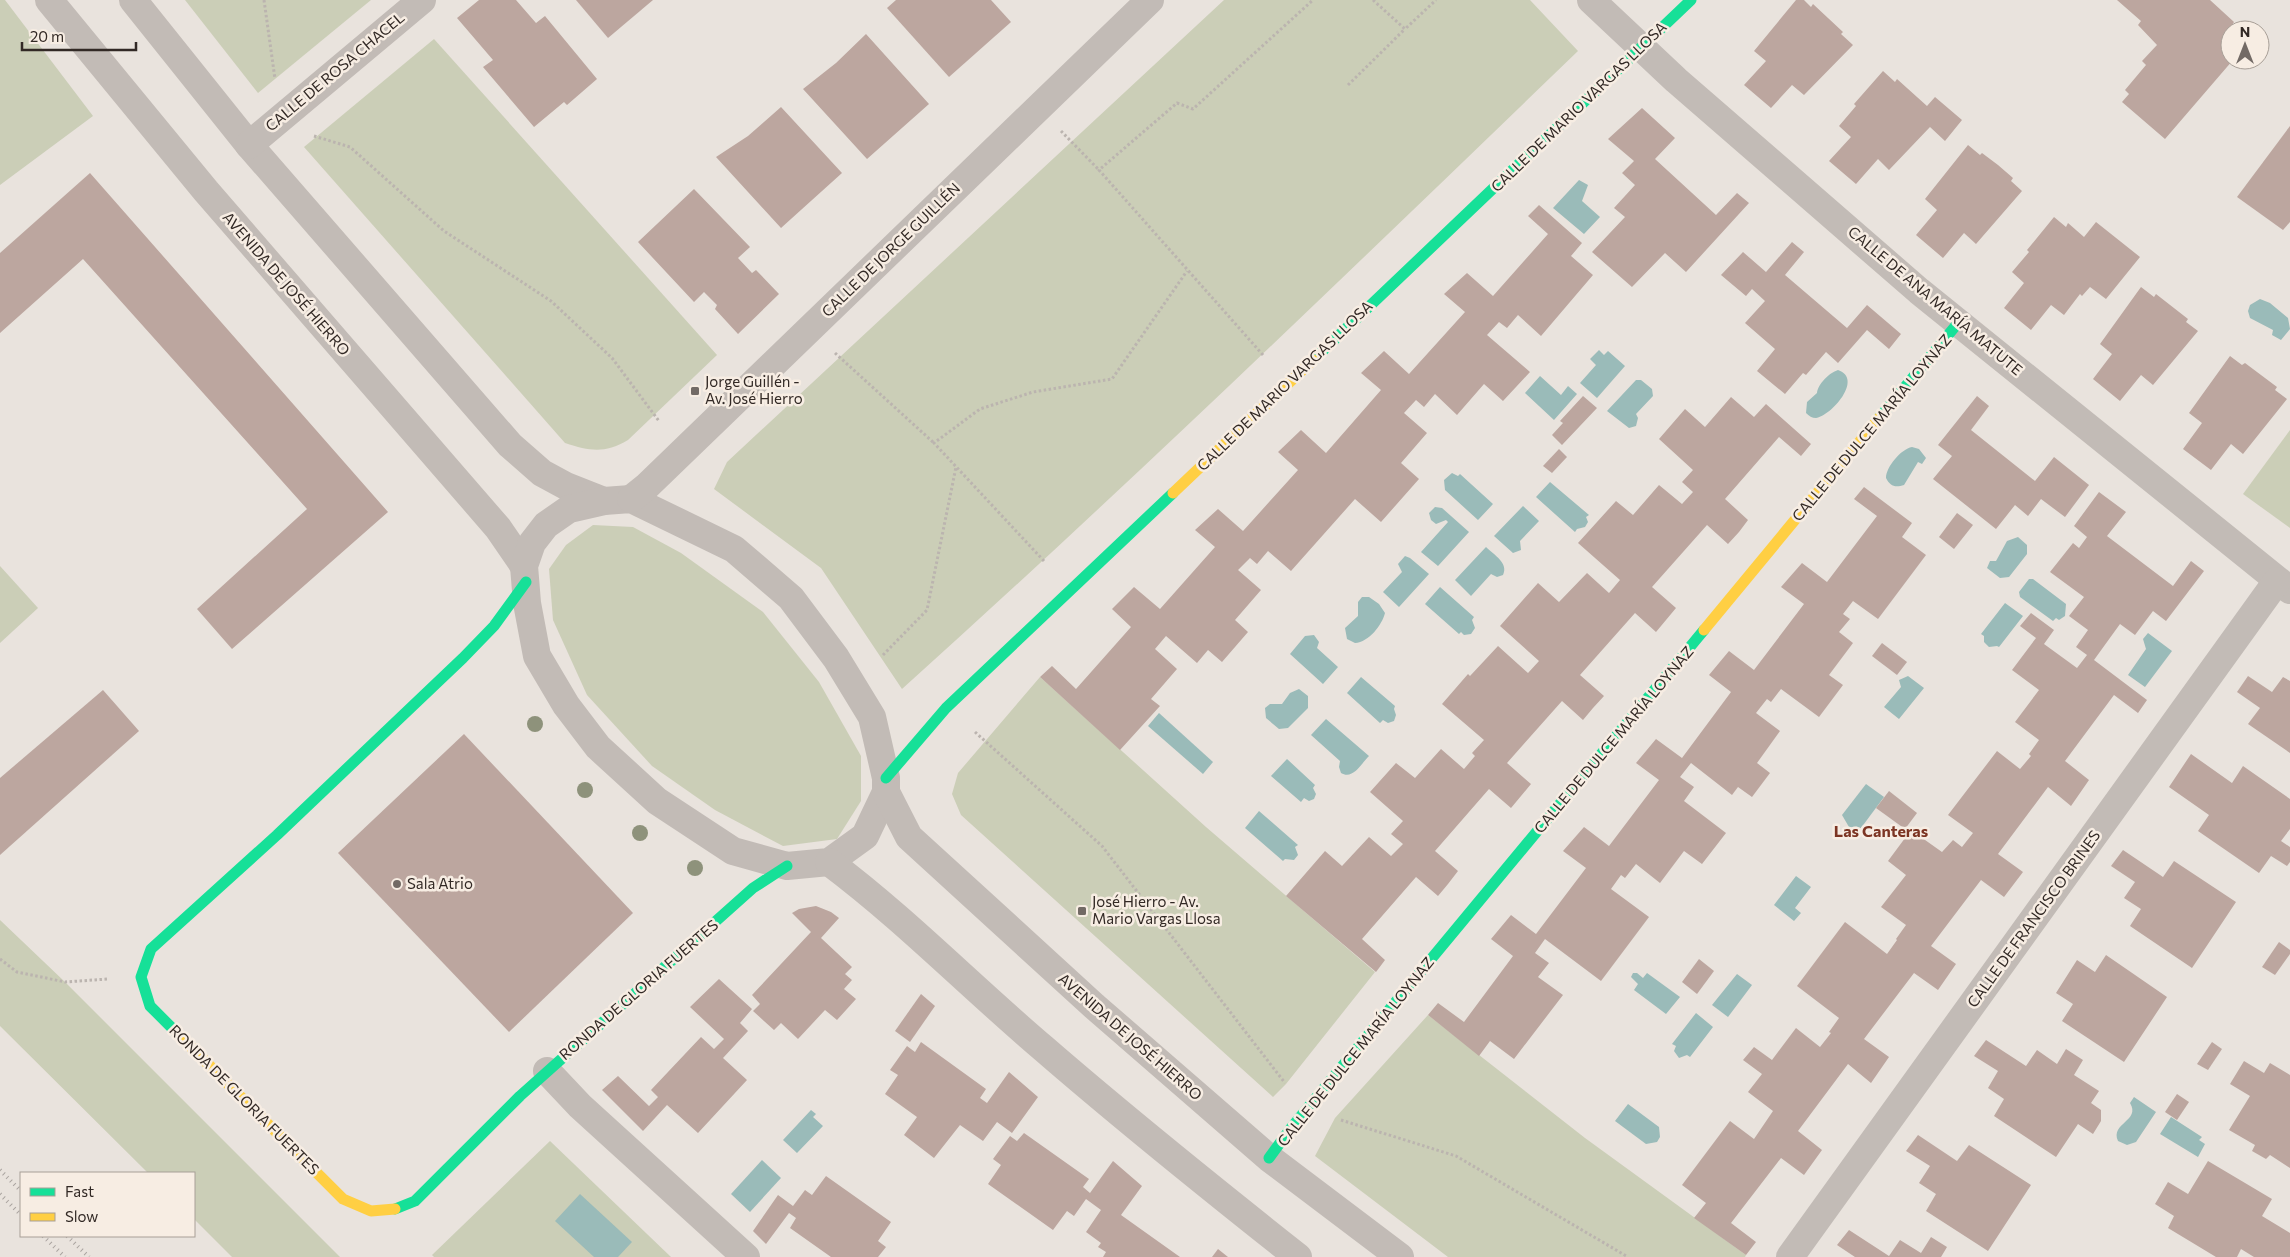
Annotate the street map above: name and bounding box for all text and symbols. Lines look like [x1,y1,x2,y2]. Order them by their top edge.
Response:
street label: CALLE DE ROSA CHACEL [261,8,408,135]
street label: CALLE DE MARIO VARGAS LLOSA [1487,17,1670,195]
scale bar [22,20,136,52]
north arrow [2220,20,2270,70]
text: N [2240,23,2250,40]
text: 20 m [30,27,64,45]
street label: CALLE DE JORGE GUILLÉN [817,178,963,320]
street label: AVENIDA DE JOSÉ HIERRO [220,207,355,359]
street label: CALLE DE ANA MARÍA MATUTE [1845,221,2027,379]
street label: CALLE DE MARIO VARGAS LLOSA [1193,296,1376,474]
street label: CALLE DE DULCE MARÍA LOYNAZ [1787,330,1955,524]
place label: Jorge Guillén - Av. José Hierro [705,372,803,407]
marker: Jorge Guillén - Av. José Hierro [689,385,701,397]
street label: CALLE DE DULCE MARÍA LOYNAZ [1529,642,1697,836]
district label: Las Canteras [1834,821,1928,840]
street label: CALLE DE FRANCISCO BRINES [1963,826,2104,1010]
place label: Sala Atrio [407,874,473,892]
marker: Sala Atrio [391,878,403,890]
place label: José Hierro - Av. Mario Vargas Llosa [1092,892,1221,927]
marker: José Hierro - Av. Mario Vargas Llosa [1076,905,1088,917]
street label: RONDA DE GLORIA FUERTES [555,915,722,1063]
street label: CALLE DE DULCE MARÍA LOYNAZ [1272,952,1437,1150]
street label: AVENIDA DE JOSÉ HIERRO [1055,968,1207,1103]
street label: RONDA DE GLORIA FUERTES [166,1021,324,1178]
legend [20,1172,195,1237]
text: Fast [65,1182,94,1200]
text: Slow [65,1207,98,1225]

